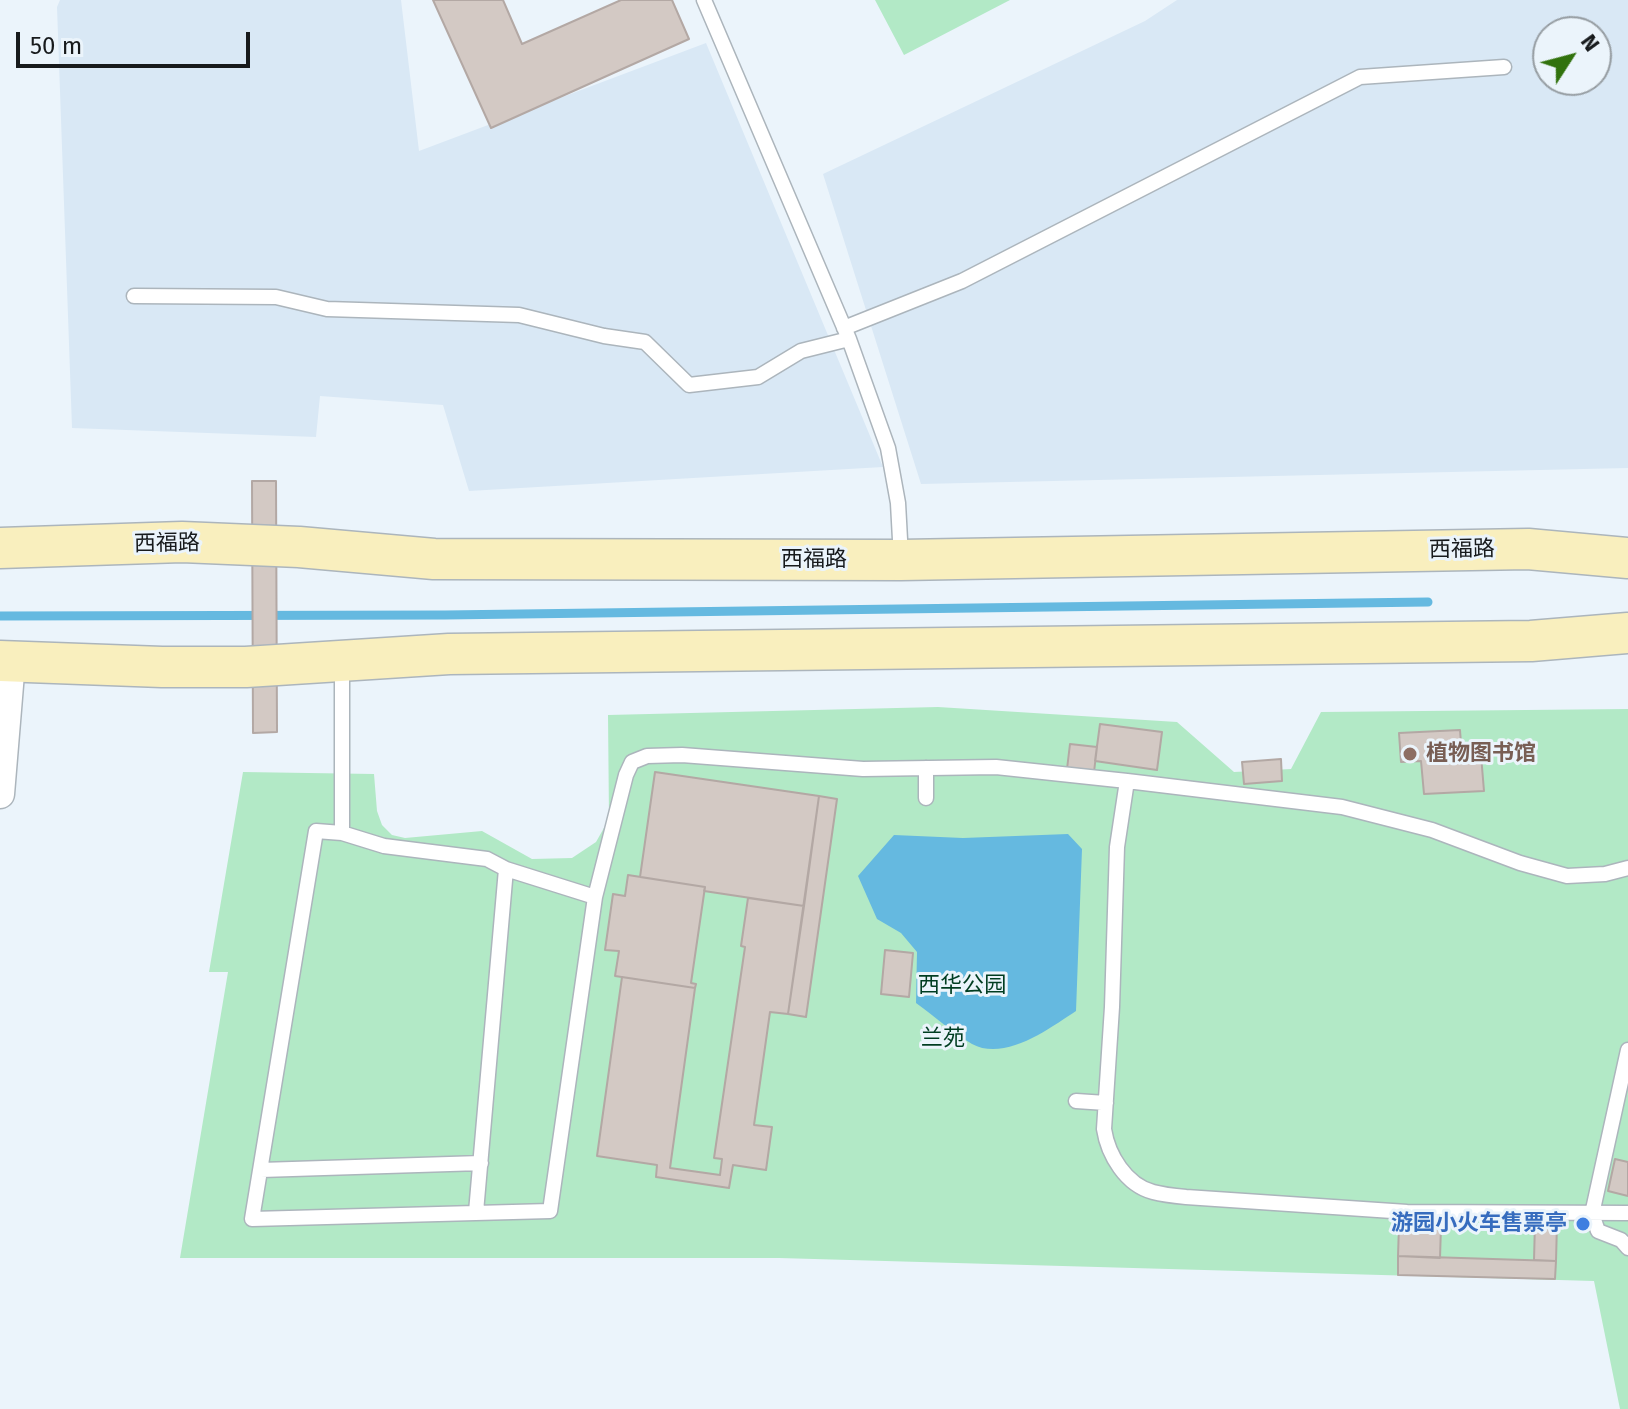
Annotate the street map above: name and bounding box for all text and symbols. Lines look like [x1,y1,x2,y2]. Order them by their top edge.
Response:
scale bar [20,16,254,66]
north arrow [1532,16,1612,96]
text: N [1575,29,1605,57]
text: 50 m [30,32,82,60]
street label: 西福路 [134,530,200,558]
street label: 西福路 [1429,536,1495,564]
street label: 西福路 [781,547,847,573]
place label: 植物图书馆 [1426,741,1536,767]
marker: 植物图书馆 [1401,745,1419,763]
park label: 西华公园 [918,973,1006,999]
park label: 兰苑 [921,1026,965,1052]
place label: 游园小火车售票亭 [1391,1211,1567,1237]
marker: 游园小火车售票亭 [1574,1215,1592,1233]

